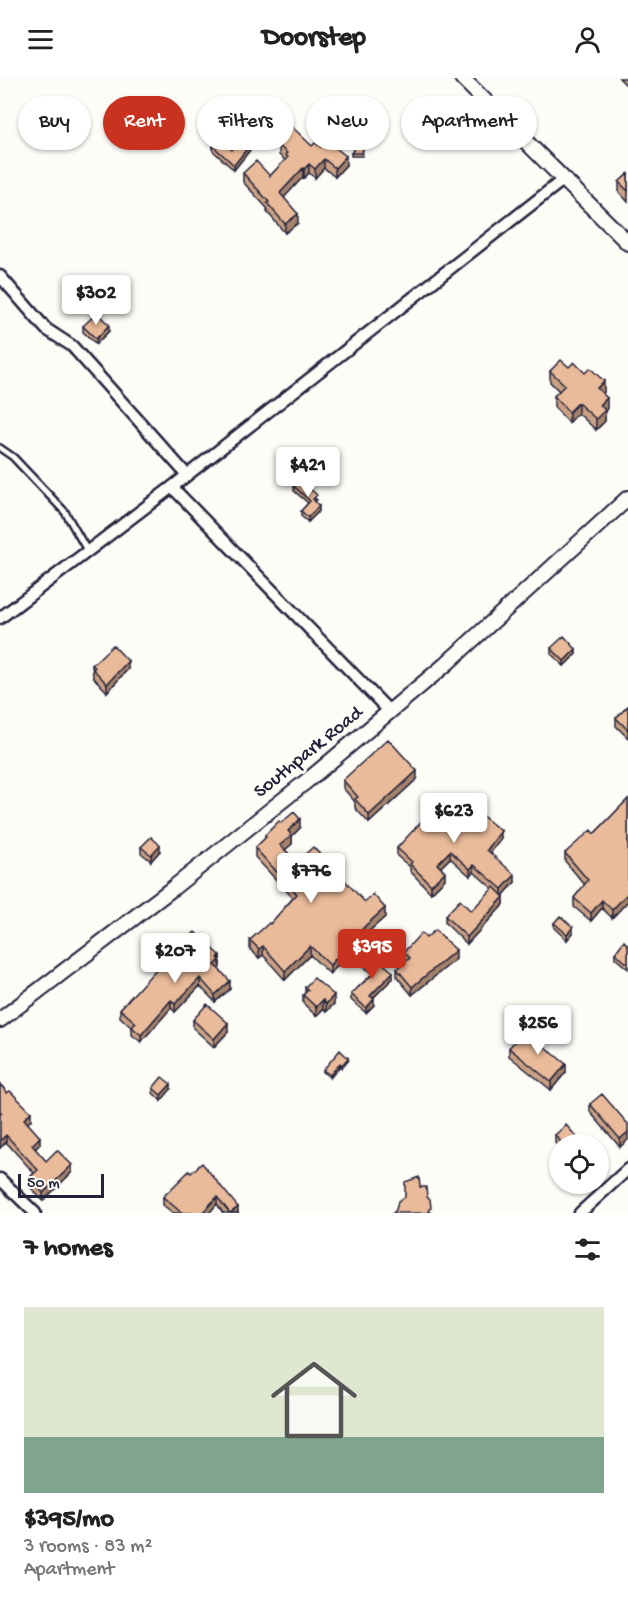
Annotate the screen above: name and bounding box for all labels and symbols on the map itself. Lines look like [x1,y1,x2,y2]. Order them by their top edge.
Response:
pin: $302 [60,275,132,326]
pin: $421 [272,447,344,498]
street label: Southpark Road [250,701,370,804]
pin: $623 [418,793,490,844]
pin: $776 [275,853,347,904]
pin: $395 [336,929,408,980]
pin: $207 [139,933,211,984]
pin: $256 [502,1005,574,1056]
scale bar [18,1171,104,1198]

